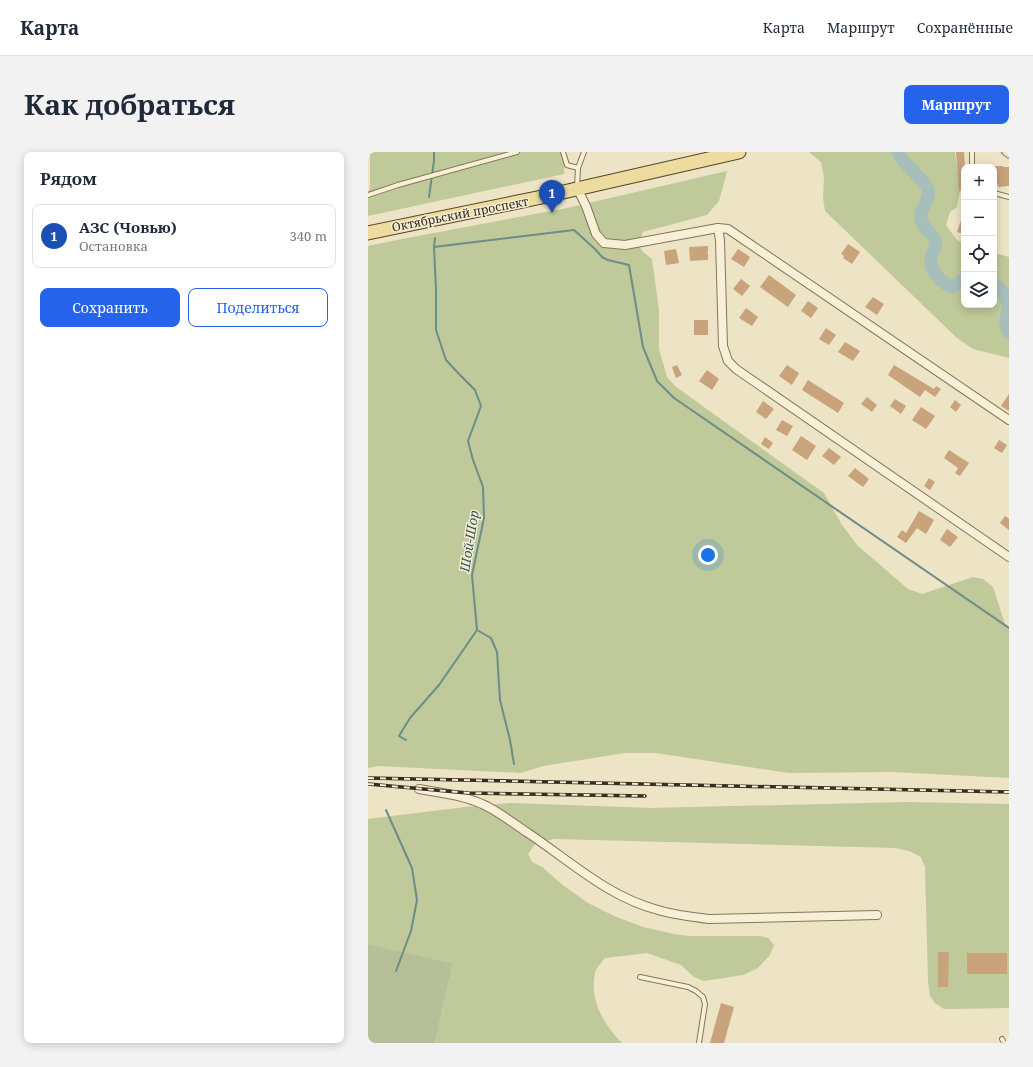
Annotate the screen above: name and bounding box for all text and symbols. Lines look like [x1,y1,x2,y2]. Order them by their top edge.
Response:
text: Карта [20,15,79,41]
text: Карта [763,18,805,37]
text: Маршрут [827,18,895,37]
text: Сохранённые [917,18,1013,37]
text: Как добраться [24,85,235,123]
button: Маршрут [904,85,1009,124]
map controls [961,164,997,308]
button: + [961,164,997,200]
text: Рядом [40,167,97,190]
pin: 1 [539,180,565,213]
street label: Октябрьский проспект [390,192,530,236]
button: − [961,200,997,236]
text: АЗС (Човью) [79,217,177,237]
text: 1 [50,227,58,245]
text: 340 m [290,227,327,245]
button: locate [961,236,997,272]
text: Остановка [79,237,148,255]
button: layers [961,272,997,308]
button: Сохранить [40,288,180,327]
button: Поделиться [188,288,328,327]
water label: Шой-Шор [455,509,483,574]
your location [698,545,718,565]

